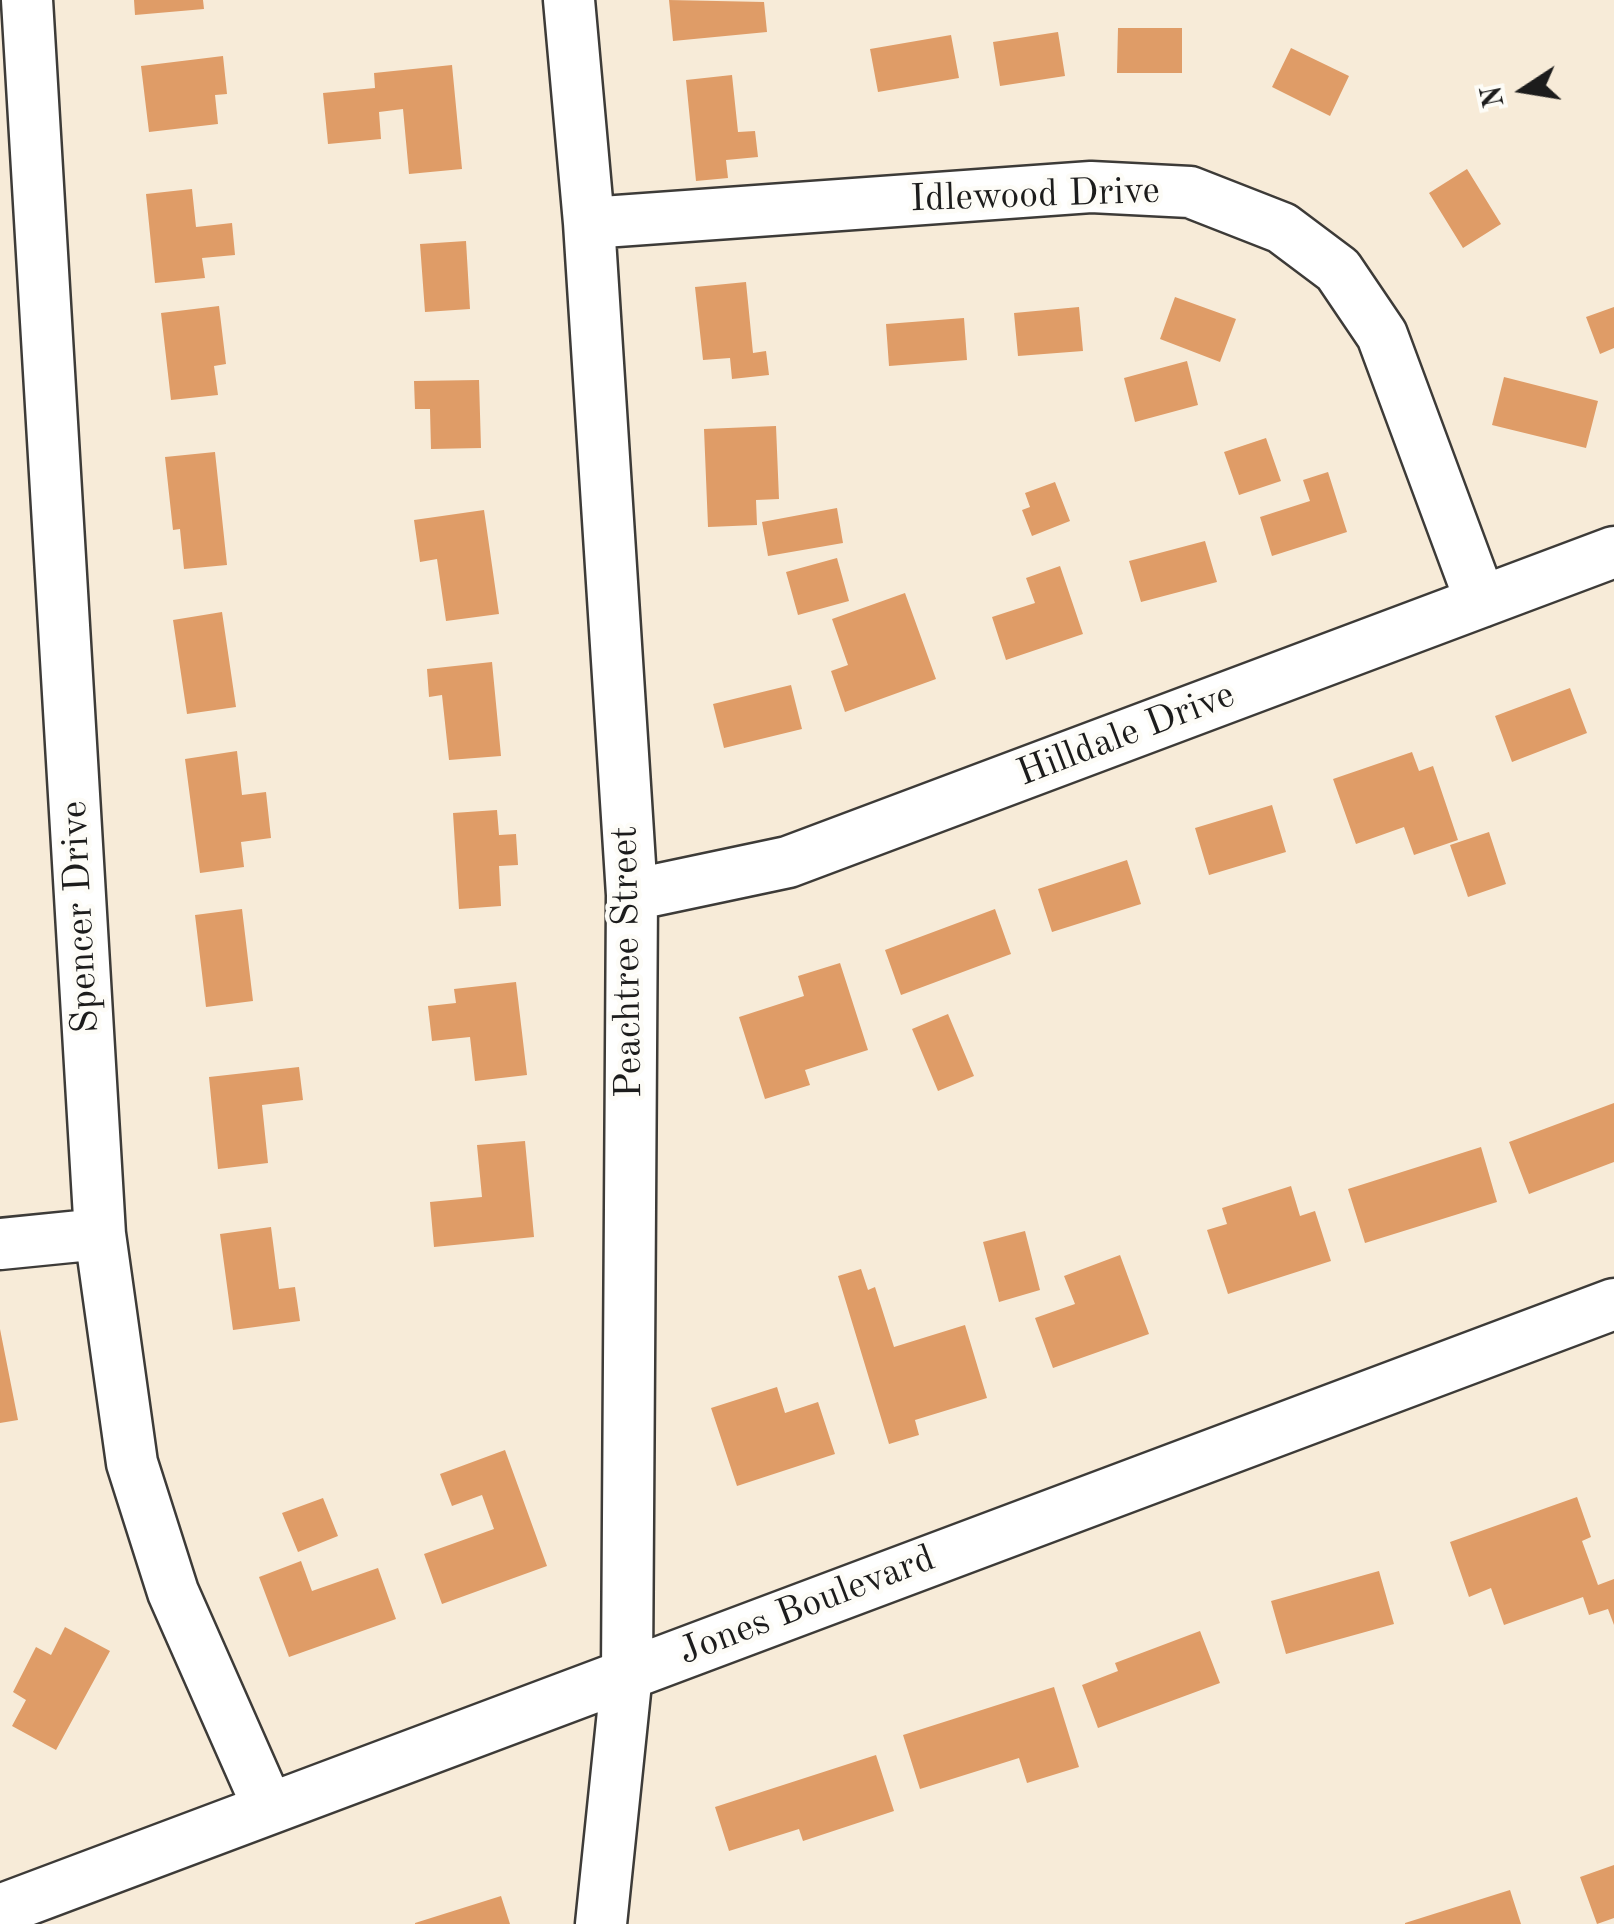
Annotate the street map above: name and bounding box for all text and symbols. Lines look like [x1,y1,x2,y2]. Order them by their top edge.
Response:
north arrow [1474,40,1574,140]
text: N [1479,83,1511,110]
street label: Idlewood Drive [909,169,1161,223]
street label: Hilldale Drive [1011,673,1241,797]
street label: Spencer Drive [52,800,110,1034]
street label: Peachtree Street [603,825,653,1099]
street label: Jones Boulevard [672,1536,942,1676]

